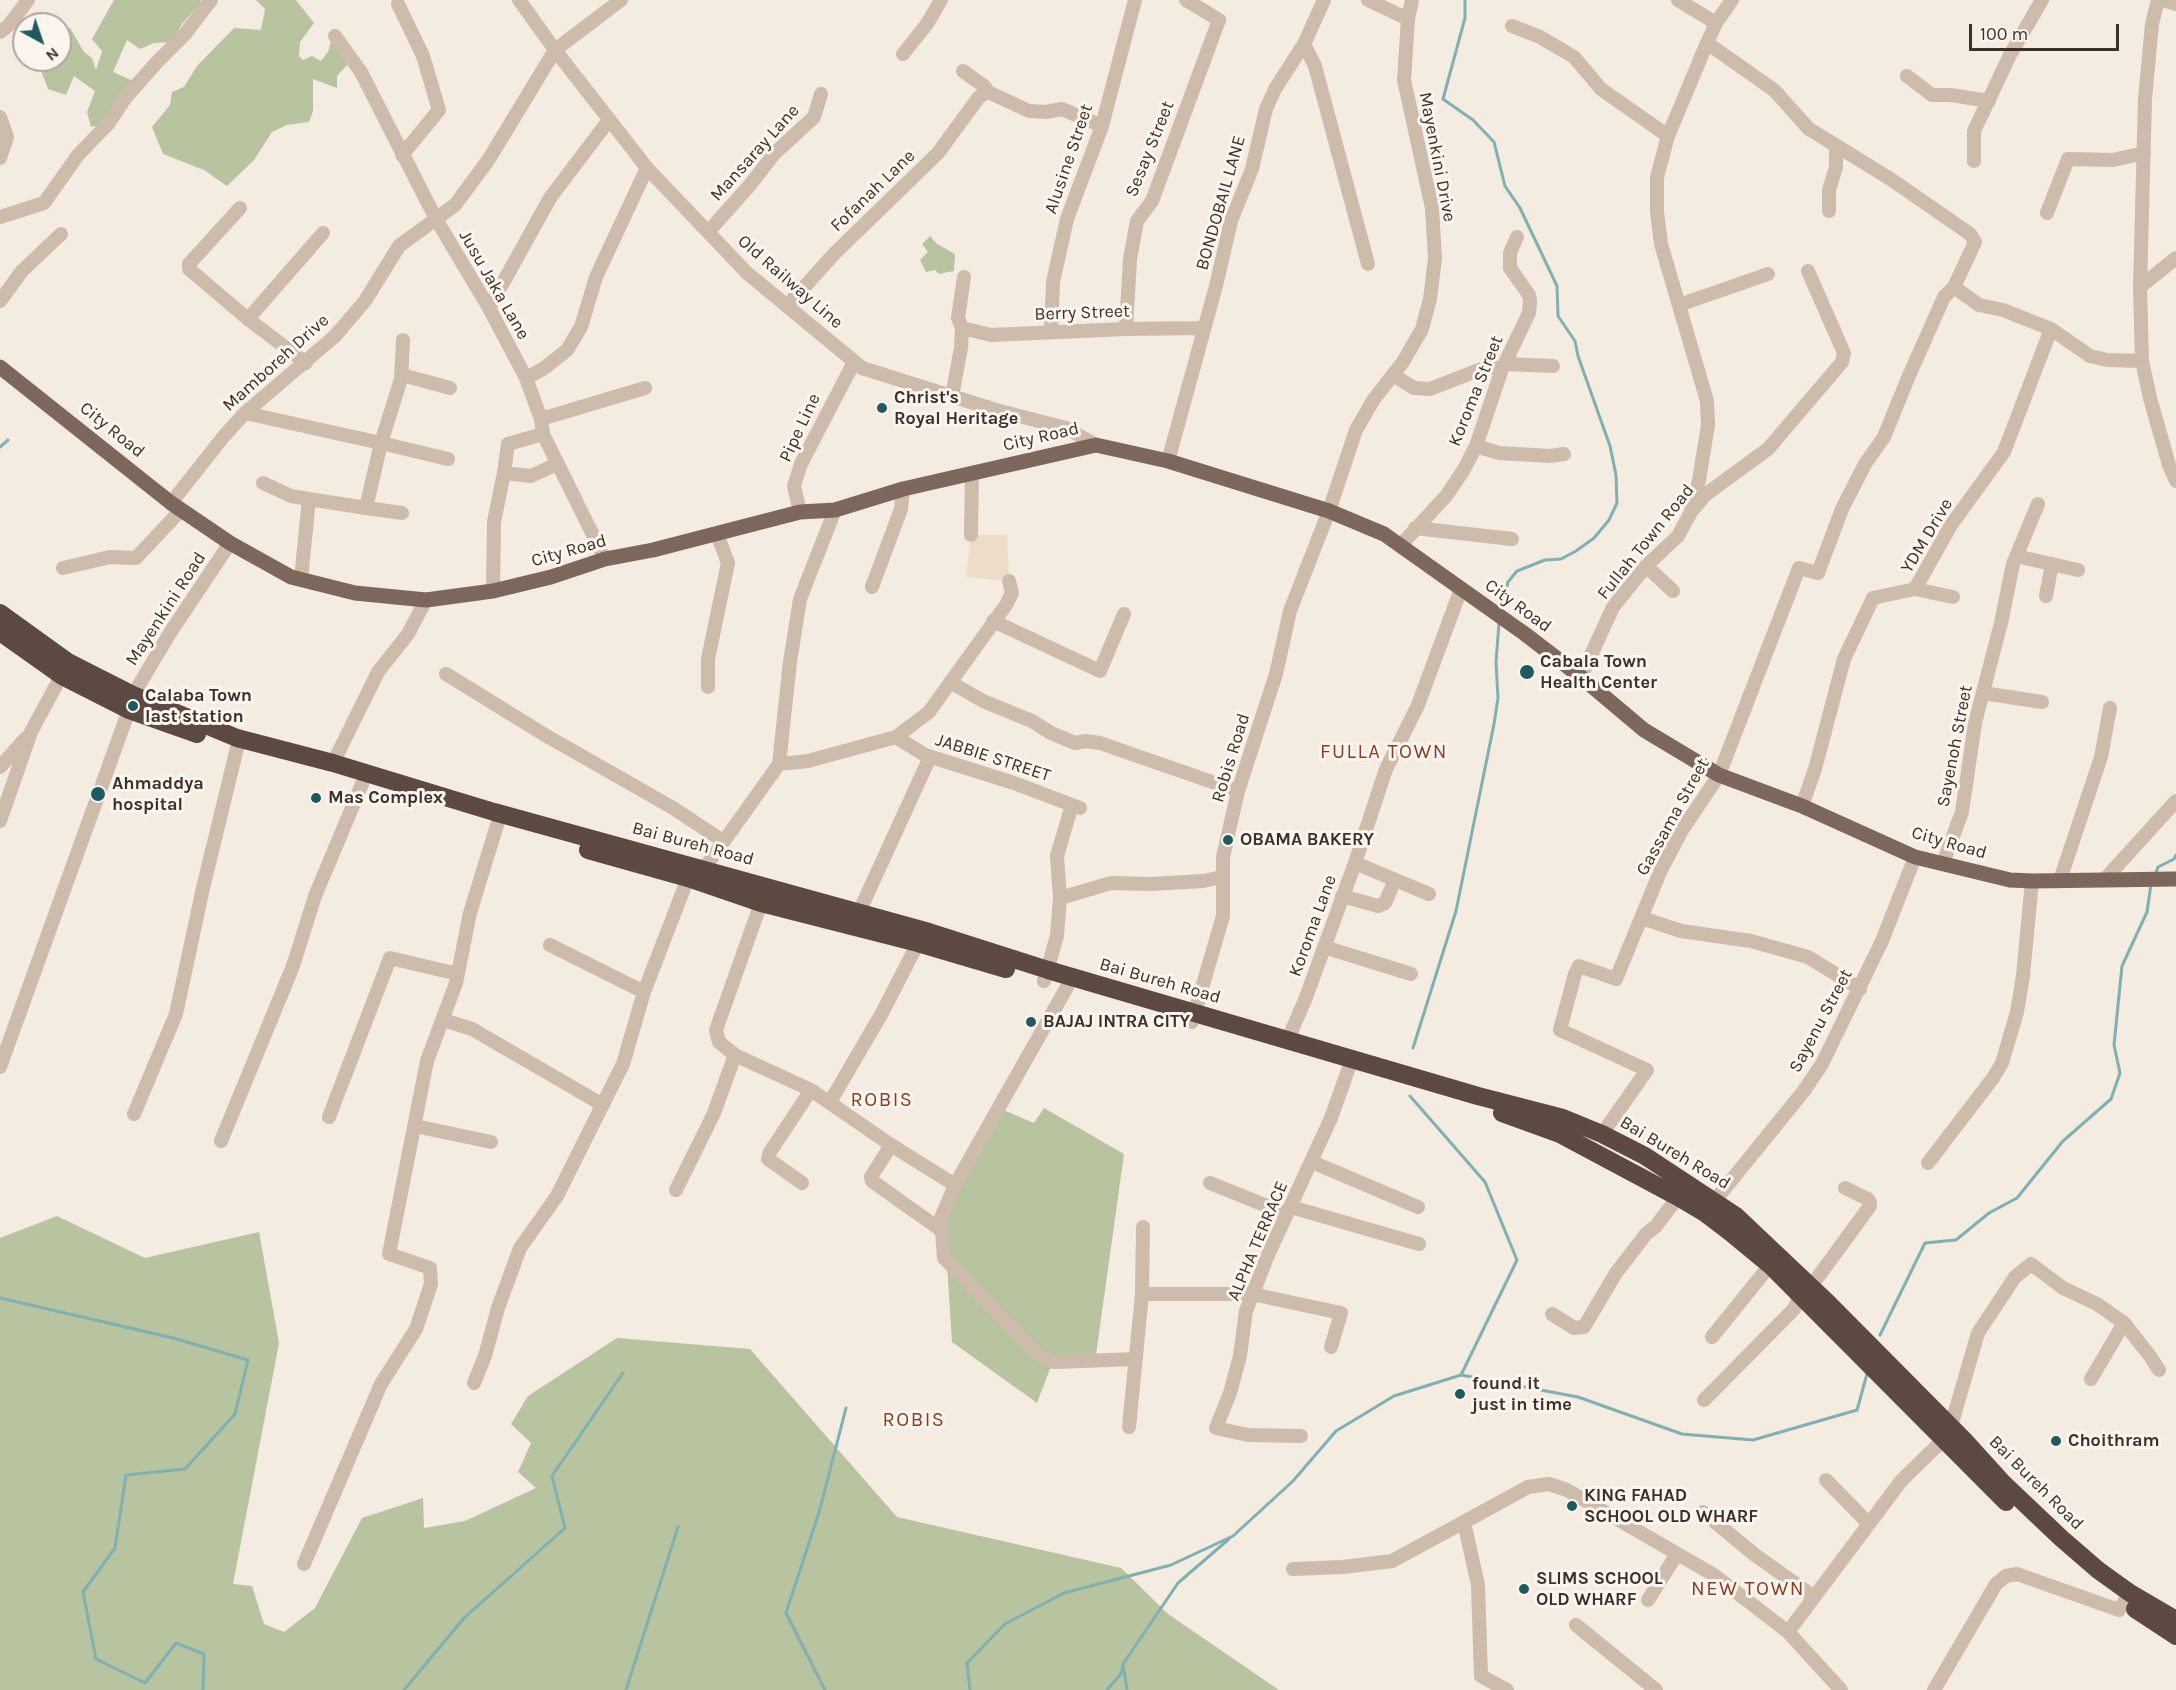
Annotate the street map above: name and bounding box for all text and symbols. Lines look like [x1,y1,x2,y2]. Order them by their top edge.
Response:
north arrow [12,12,72,72]
scale bar [1972,12,2122,50]
text: 100 m [1980,23,2028,45]
text: N [42,44,63,66]
street label: Mayenkini Drive [1414,90,1460,224]
street label: Sesay Street [1121,98,1179,200]
street label: Mansaray Lane [706,100,804,206]
street label: Alusine Street [1040,101,1098,217]
street label: BONDOBAIL LANE [1191,133,1251,273]
street label: Fofanah Lane [826,145,920,237]
street label: Jusu Jaka Lane [454,226,534,344]
street label: Old Railway Line [733,230,847,334]
street label: Berry Street [1034,301,1130,325]
street label: Mamboreh Drive [218,310,334,416]
street label: Koroma Street [1444,332,1508,450]
place label: Christ's Royal Heritage [894,387,1018,430]
street label: Pipe Line [775,390,825,466]
street label: City Road [75,397,149,463]
marker: Christ's Royal Heritage [875,401,889,415]
street label: City Road [1001,418,1081,456]
street label: Fullah Town Road [1593,480,1699,604]
street label: YDM Drive [1896,495,1958,577]
street label: City Road [529,530,609,572]
street label: Mayenkini Road [121,548,211,670]
street label: City Road [1480,575,1556,637]
place label: Cabala Town Health Center [1540,651,1657,694]
marker: Cabala Town Health Center [1518,663,1536,681]
street label: Sayenoh Street [1933,683,1977,809]
place label: Calaba Town last station [145,685,252,728]
marker: Calaba Town last station [126,699,140,713]
street label: Robis Road [1207,711,1255,805]
street label: JABBIE STREET [933,729,1053,787]
district label: FULLA TOWN [1320,740,1448,764]
street label: Gassama Street [1632,755,1714,879]
place label: Ahmaddya hospital [112,773,204,816]
marker: Ahmaddya hospital [89,785,107,803]
place label: Mas Complex [328,787,443,809]
marker: Mas Complex [309,791,323,805]
street label: Bai Bureh Road [630,817,756,871]
street label: City Road [1909,822,1989,864]
place label: OBAMA BAKERY [1240,829,1374,851]
marker: OBAMA BAKERY [1221,833,1235,847]
street label: Koroma Lane [1285,872,1341,980]
street label: Bai Bureh Road [1097,953,1223,1009]
street label: Sayenu Street [1785,966,1857,1076]
place label: BAJAJ INTRA CITY [1043,1011,1190,1033]
marker: BAJAJ INTRA CITY [1024,1015,1038,1029]
district label: ROBIS [851,1088,913,1112]
street label: Bai Bureh Road [1616,1112,1734,1194]
street label: ALPHA TERRACE [1223,1178,1293,1304]
place label: found it just in time [1472,1373,1572,1416]
marker: found it just in time [1453,1387,1467,1401]
district label: ROBIS [883,1408,945,1432]
place label: Choithram [2068,1430,2160,1452]
street label: Bai Bureh Road [1984,1431,2088,1535]
marker: Choithram [2049,1434,2063,1448]
place label: KING FAHAD SCHOOL OLD WHARF [1584,1485,1758,1528]
marker: KING FAHAD SCHOOL OLD WHARF [1565,1499,1579,1513]
place label: SLIMS SCHOOL OLD WHARF [1536,1568,1663,1610]
district label: NEW TOWN [1691,1577,1805,1601]
marker: SLIMS SCHOOL OLD WHARF [1517,1582,1531,1596]

